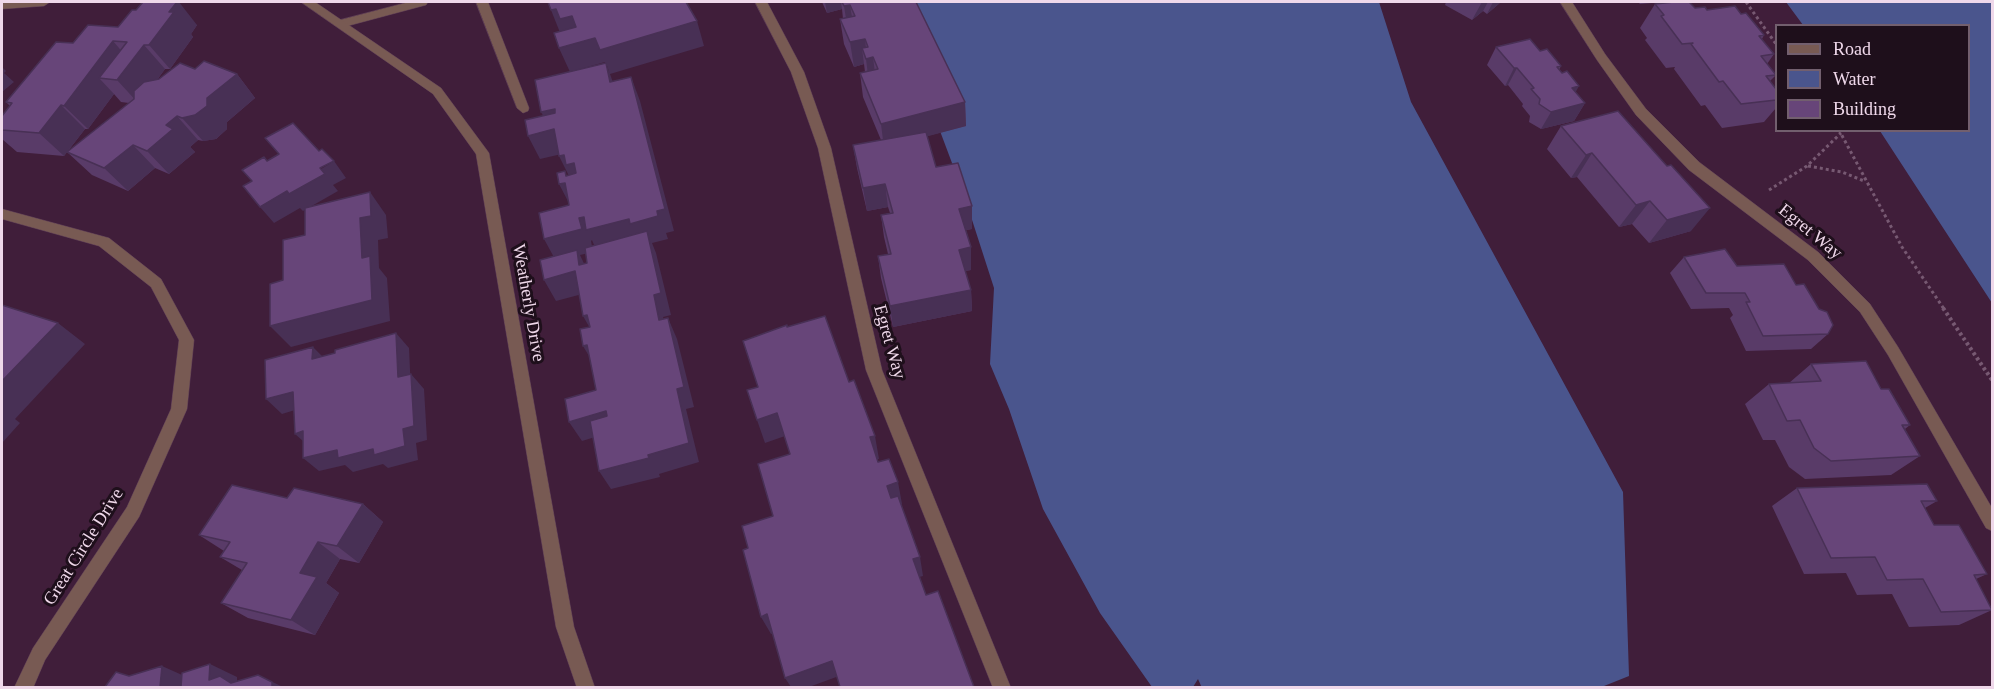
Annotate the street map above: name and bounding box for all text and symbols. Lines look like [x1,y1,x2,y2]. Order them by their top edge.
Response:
legend [1775,24,1970,132]
text: Road [1833,39,1871,59]
text: Water [1833,69,1876,89]
text: Building [1833,99,1896,119]
street label: Egret Way [1774,200,1846,264]
street label: Weatherly Drive [507,243,549,363]
street label: Egret Way [868,302,910,382]
street label: Great Circle Drive [39,484,129,610]

